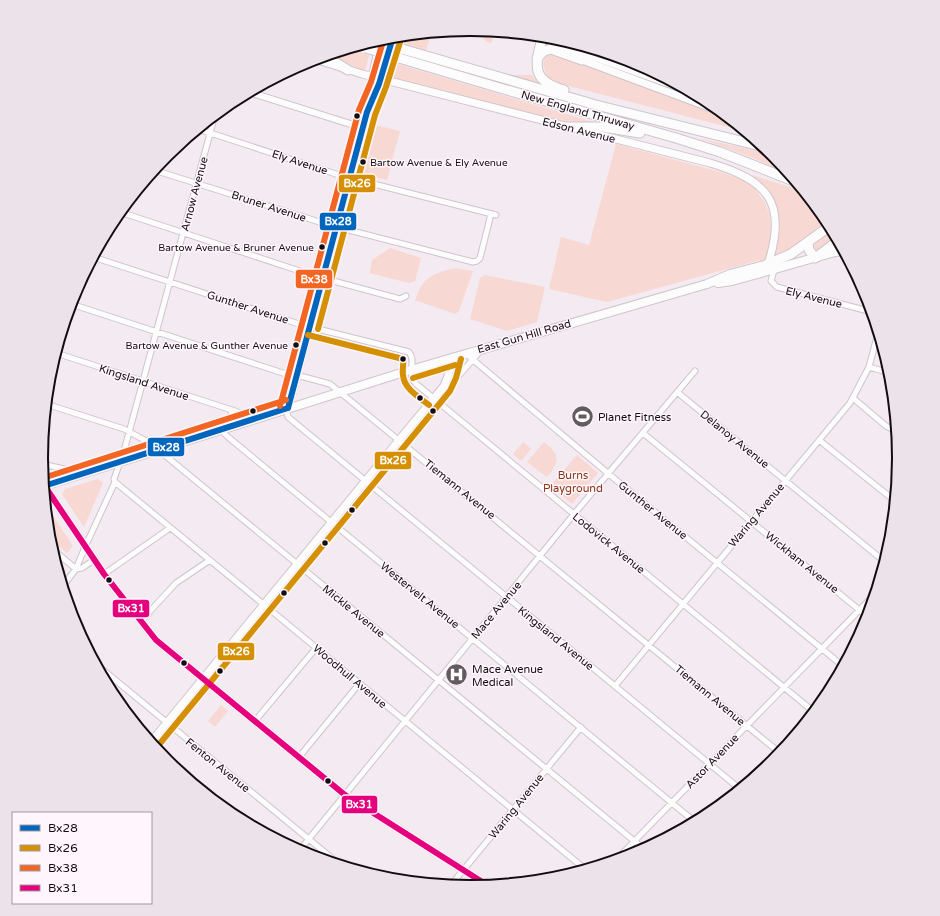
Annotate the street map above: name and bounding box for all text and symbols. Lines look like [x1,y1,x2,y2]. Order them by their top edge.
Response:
street label: New England Thruway [520,88,636,133]
unlabelled marker [352,111,362,121]
street label: Edson Avenue [541,115,617,146]
street label: Ely Avenue [270,147,329,178]
street label: Arnow Avenue [178,155,211,233]
marker: Bartow Avenue & Ely Avenue [358,157,368,167]
place label: Bartow Avenue & Ely Avenue [370,157,508,169]
line badge: Bx26 [338,174,376,193]
text: Bx26 [343,177,371,190]
street label: Bruner Avenue [230,188,308,225]
line badge: Bx28 [319,212,357,231]
text: Bx28 [324,215,352,228]
place label: Bartow Avenue & Bruner Avenue [158,242,314,254]
marker: Bartow Avenue & Bruner Avenue [317,242,327,252]
line badge: Bx38 [295,269,333,289]
text: Bx38 [300,273,328,286]
street label: Ely Avenue [784,284,844,311]
street label: Gunther Avenue [205,288,290,327]
street label: East Gun Hill Road [476,317,573,356]
place label: Bartow Avenue & Gunther Avenue [126,340,288,352]
marker: Bartow Avenue & Gunther Avenue [291,340,301,350]
unlabelled marker [398,354,408,364]
street label: Kingsland Avenue [97,362,190,403]
unlabelled marker [415,393,425,403]
sports icon: Planet Fitness [569,404,595,430]
unlabelled marker [248,406,258,416]
unlabelled marker [428,406,438,416]
street label: Delanoy Avenue [698,408,772,471]
place label: Planet Fitness [598,411,671,424]
line badge: Bx28 [147,437,185,457]
text: Bx28 [152,441,180,454]
line badge: Bx26 [374,451,412,470]
text: Bx26 [379,454,407,467]
street label: Tiemann Avenue [422,457,498,522]
park label: Burns Playground [543,469,603,495]
street label: Gunther Avenue [615,479,690,542]
street label: Waring Avenue [726,481,787,550]
unlabelled marker [347,505,357,515]
street label: Lodovick Avenue [570,510,647,577]
street label: Wickham Avenue [762,529,841,596]
unlabelled marker [320,538,330,548]
street label: Westervelt Avenue [378,560,462,631]
unlabelled marker [104,575,114,585]
street label: Mace Avenue [469,579,524,642]
street label: Mickle Avenue [320,582,387,640]
unlabelled marker [279,588,289,598]
line badge: Bx31 [112,599,150,618]
text: Bx31 [117,602,145,615]
street label: Kingsland Avenue [515,604,596,673]
line badge: Bx26 [217,642,255,661]
street label: Woodhull Avenue [310,642,389,711]
text: Bx26 [222,645,250,658]
unlabelled marker [179,658,189,668]
hospital icon: Mace Avenue Medical [444,662,470,688]
street label: Tiemann Avenue [672,662,747,728]
place label: Mace Avenue Medical [472,663,543,689]
unlabelled marker [215,666,225,676]
street label: Astor Avenue [683,731,742,791]
street label: Fenton Avenue [183,736,252,795]
street label: Waring Avenue [486,771,547,841]
unlabelled marker [323,776,333,786]
line badge: Bx31 [341,795,378,814]
text: Bx31 [345,798,373,811]
legend [12,812,152,904]
text: Bx28 [48,821,78,835]
text: Bx26 [48,841,78,855]
text: Bx38 [48,861,78,875]
text: Bx31 [48,881,78,895]

